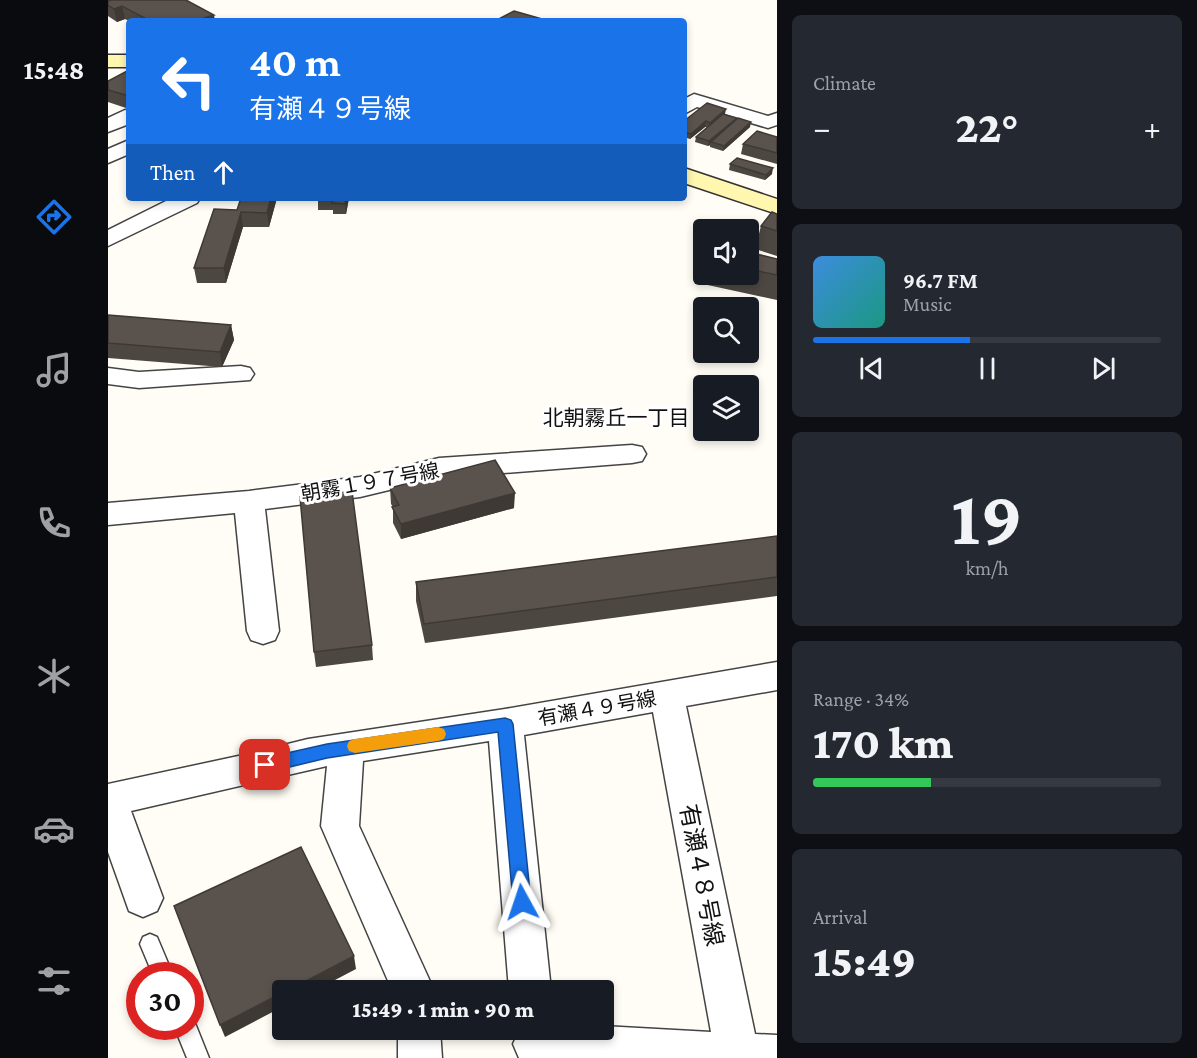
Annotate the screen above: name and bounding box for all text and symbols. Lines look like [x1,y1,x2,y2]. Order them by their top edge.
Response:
text: 40 m [249,38,341,85]
icon: left [150,42,228,120]
text: 15:48 [23,55,85,85]
text: Climate [813,72,876,94]
text: 有瀬４９号線 [249,94,411,124]
text: 22° [955,102,1019,152]
text: − [813,109,830,146]
text: + [1144,109,1161,146]
icon: ahead [207,156,240,189]
text: Then [150,160,195,185]
icon: directions [33,196,75,238]
map controls [693,219,759,441]
button: sound [693,219,759,285]
text: 96.7 FM [903,268,978,293]
text: Music [903,293,952,315]
button: search [693,297,759,363]
icon: music [33,349,75,391]
icon: previous [855,352,888,385]
icon: pause [971,352,1004,385]
icon: next [1087,352,1120,385]
button: layers [693,375,759,441]
district label: 北朝霧丘一丁目 [543,406,690,430]
street label: 朝霧１９７号線 [299,459,441,505]
text: 19 [951,474,1023,561]
icon: phone [33,502,75,544]
text: km/h [965,557,1009,579]
icon: climate [33,655,75,697]
street label: 有瀬４９号線 [536,687,658,729]
text: Range · 34% [813,688,909,710]
text: 170 km [813,718,953,768]
pin [239,739,290,790]
icon: arrive [248,748,281,781]
street label: 有瀬４８号線 [675,802,729,948]
icon: car [33,808,75,850]
position arrow [490,870,554,934]
text: Arrival [813,906,867,928]
text: 15:49 [813,936,916,986]
icon: filters [33,960,75,1002]
speed limit sign: 30 [126,962,204,1040]
text: 15:49 · 1 min · 90 m [352,997,534,1022]

